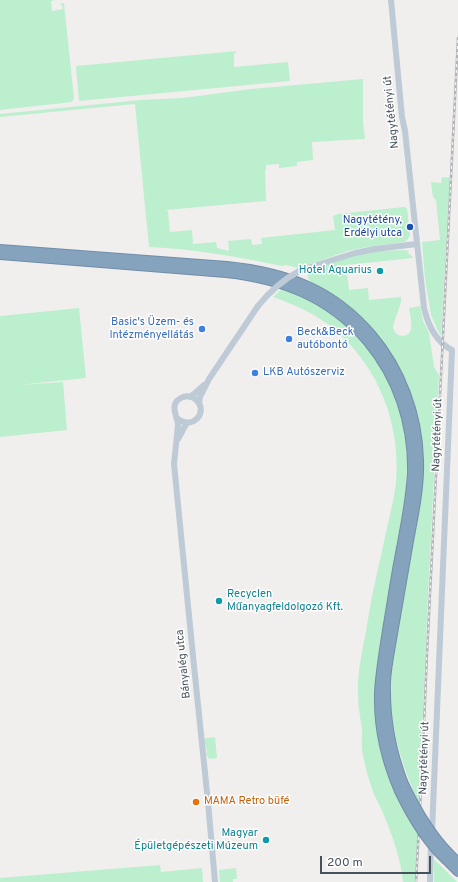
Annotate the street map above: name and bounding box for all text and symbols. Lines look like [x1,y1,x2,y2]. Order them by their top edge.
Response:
street label: Nagytétényi út [382,75,402,149]
place label: Nagytétény, Erdélyi utca [343,214,402,240]
marker: Nagytétény, Erdélyi utca [405,222,415,232]
place label: Hotel Aquarius [299,264,372,278]
marker: Hotel Aquarius [375,266,385,276]
place label: Basic's Üzem- és Intézményellátás [109,316,194,342]
marker: Basic's Üzem- és Intézményellátás [197,324,207,334]
place label: Beck&Beck autóbontó [297,326,354,352]
marker: Beck&Beck autóbontó [284,334,294,344]
place label: LKB Autószerviz [263,366,345,380]
marker: LKB Autószerviz [250,368,260,378]
street label: Nagytétényi út [430,398,446,472]
place label: Recyclen Műanyagfeldolgozó Kft. [227,588,343,614]
marker: Recyclen Műanyagfeldolgozó Kft. [214,596,224,606]
street label: Bányalég utca [174,629,194,699]
street label: Nagytétényi út [417,721,433,795]
place label: MAMA Retro büfé [204,795,290,809]
marker: MAMA Retro büfé [191,797,201,807]
place label: Magyar Épületgépészeti Múzeum [134,827,258,853]
marker: Magyar Épületgépészeti Múzeum [261,835,271,845]
scale bar [322,848,433,874]
text: 200 m [327,855,363,871]

